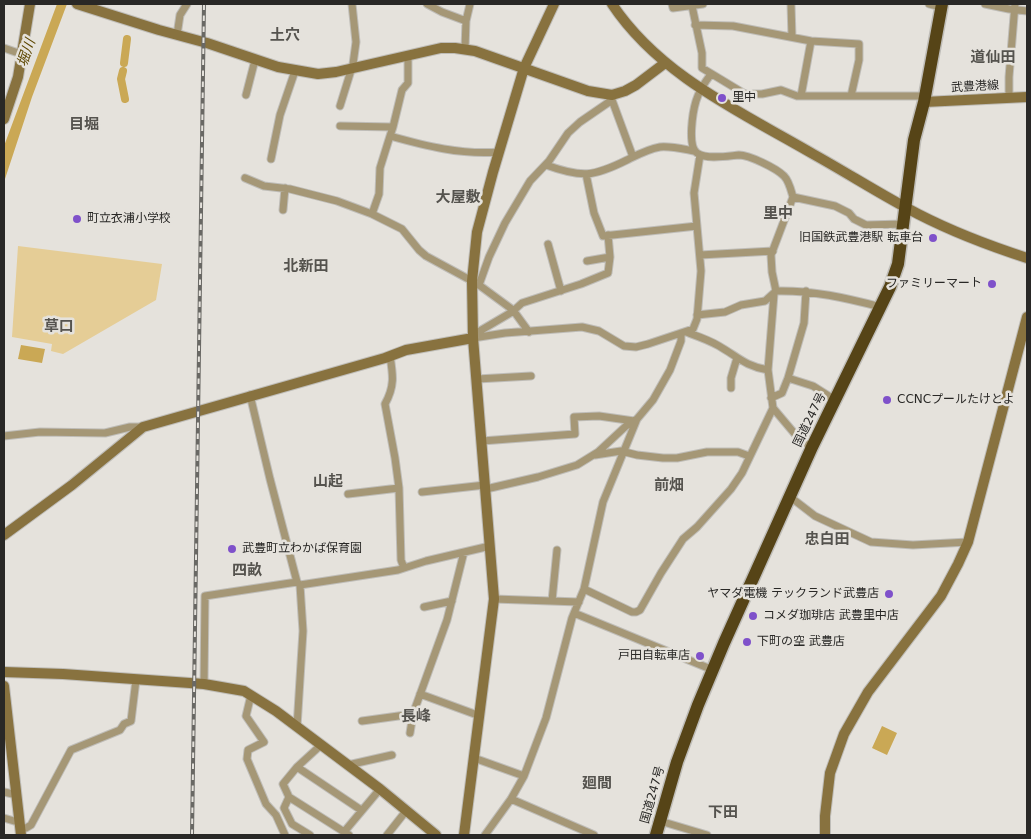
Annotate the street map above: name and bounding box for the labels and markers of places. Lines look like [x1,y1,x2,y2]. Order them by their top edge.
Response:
place label: 里中 [732,91,756,105]
marker: 里中 [716,92,728,104]
place label: 町立衣浦小学校 [87,212,171,226]
marker: 町立衣浦小学校 [71,213,83,225]
place label: 旧国鉄武豊港駅 転車台 [799,231,923,245]
marker: 旧国鉄武豊港駅 転車台 [927,232,939,244]
place label: ファミリーマート [886,277,982,291]
marker: ファミリーマート [986,278,998,290]
place label: CCNCプールたけとよ [897,393,1015,407]
marker: CCNCプールたけとよ [881,394,893,406]
place label: 武豊町立わかば保育園 [242,542,362,556]
marker: 武豊町立わかば保育園 [226,543,238,555]
place label: ヤマダ電機 テックランド武豊店 [707,587,879,601]
marker: ヤマダ電機 テックランド武豊店 [883,588,895,600]
place label: コメダ珈琲店 武豊里中店 [763,609,899,623]
marker: コメダ珈琲店 武豊里中店 [747,610,759,622]
place label: 下町の空 武豊店 [757,635,845,649]
marker: 下町の空 武豊店 [741,636,753,648]
place label: 戸田自転車店 [618,649,690,663]
marker: 戸田自転車店 [694,650,706,662]

